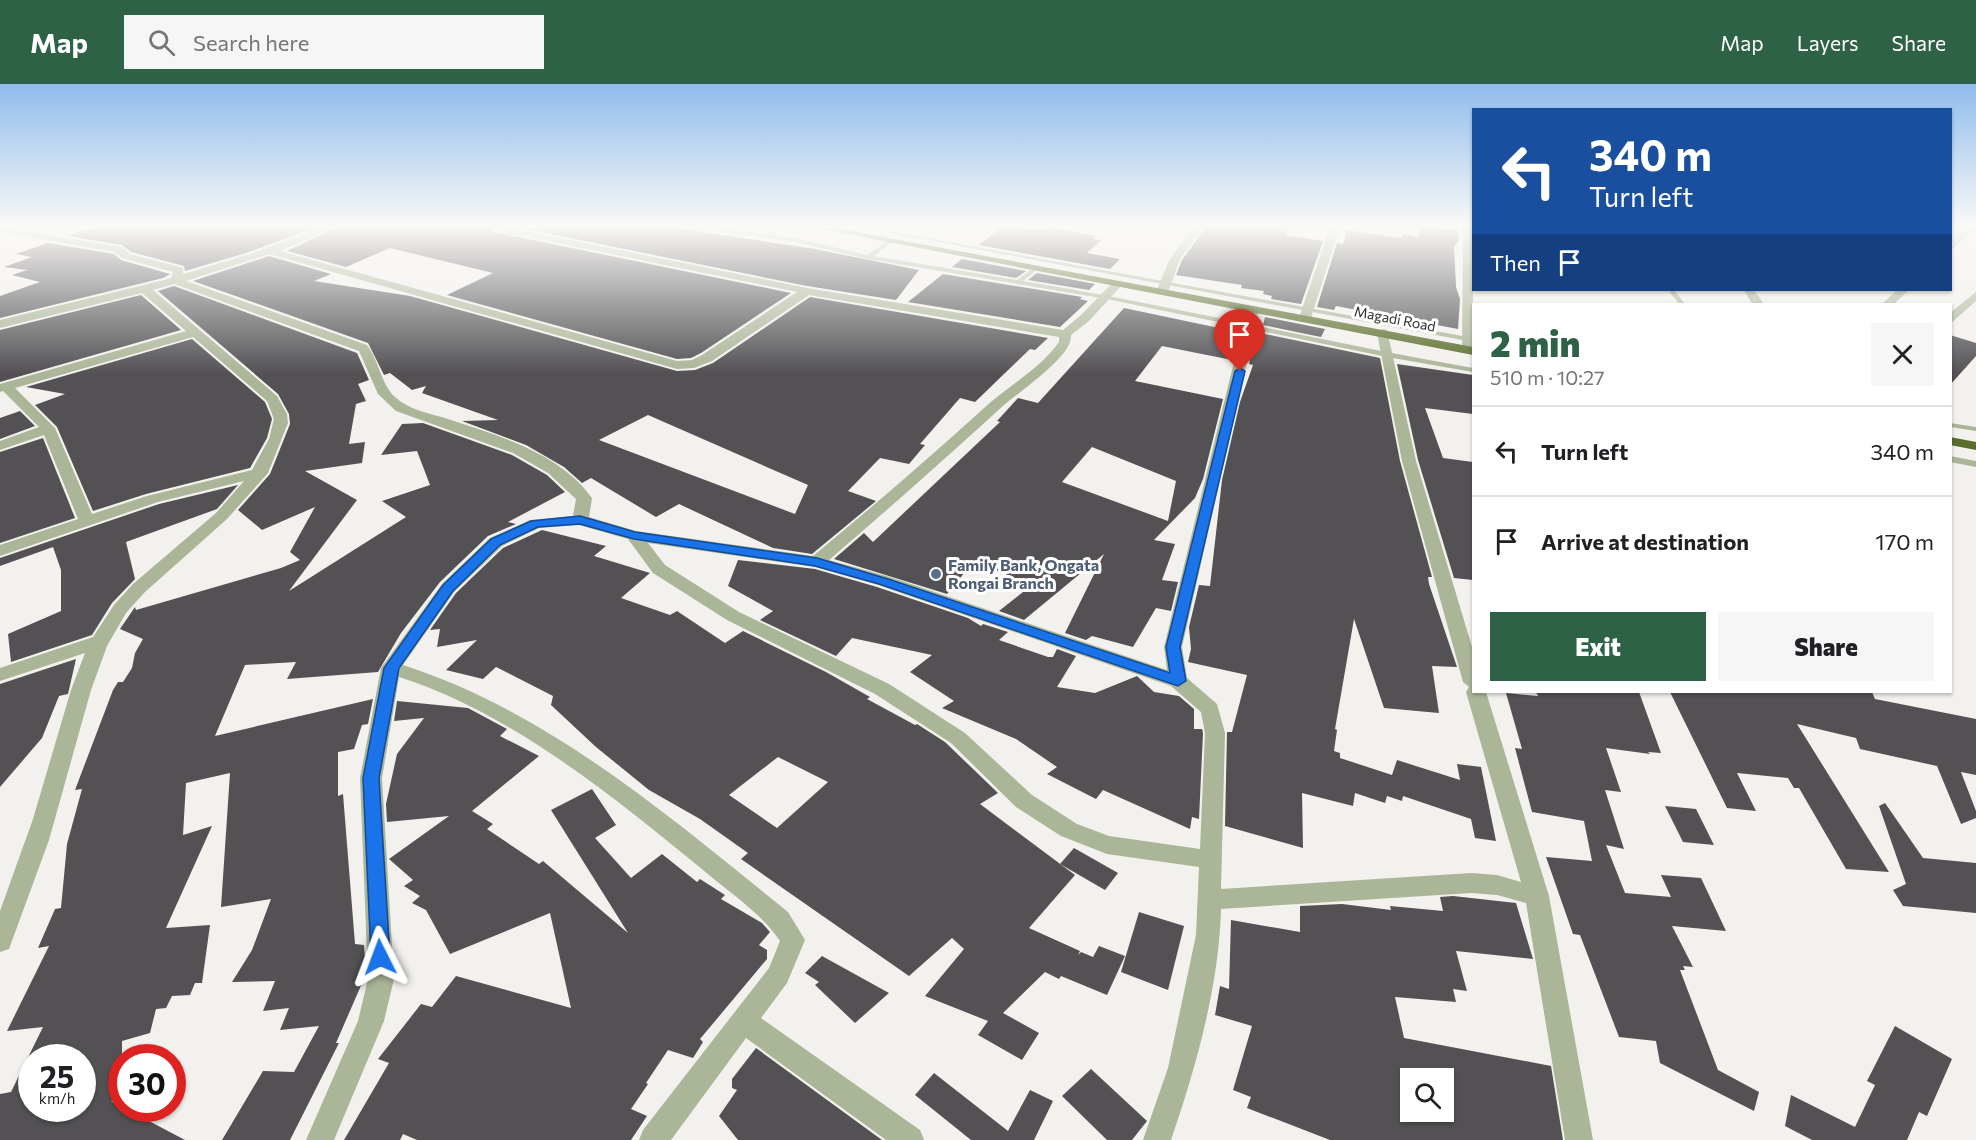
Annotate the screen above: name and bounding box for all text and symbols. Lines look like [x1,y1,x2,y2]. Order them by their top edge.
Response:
search box [124,15,544,69]
text: Map [30,25,88,59]
icon: search [145,26,178,59]
text: Search here [193,29,309,56]
text: Map [1720,30,1764,55]
text: Layers [1797,30,1859,55]
text: Share [1892,30,1946,55]
text: 340 m [1589,128,1712,180]
icon: left [1490,132,1568,210]
text: Turn left [1589,180,1693,213]
icon: arrive [1553,246,1586,279]
text: Then [1490,249,1541,276]
street label: Magadi Road [1353,302,1437,335]
pin [1214,309,1265,371]
icon: arrive [1223,318,1256,351]
text: 2 min [1490,320,1580,364]
button: close [1871,323,1934,386]
text: 510 m · 10:27 [1490,365,1605,389]
icon: left [1490,435,1523,468]
text: Turn left [1541,438,1628,465]
text: 340 m [1870,438,1934,465]
icon: arrive [1490,525,1523,558]
text: Arrive at destination [1541,528,1749,555]
text: 170 m [1875,528,1934,555]
place label: Family Bank, Ongata Rongai Branch [948,555,1099,592]
marker: Family Bank, Ongata Rongai Branch [929,567,943,581]
button: Exit [1490,612,1706,681]
button: Share [1718,612,1934,681]
position arrow [348,925,412,989]
speed limit sign: 30 [108,1044,186,1122]
text: 25 [40,1057,74,1094]
map controls [1400,1068,1454,1122]
button: search [1400,1068,1454,1122]
text: km/h [39,1089,75,1107]

